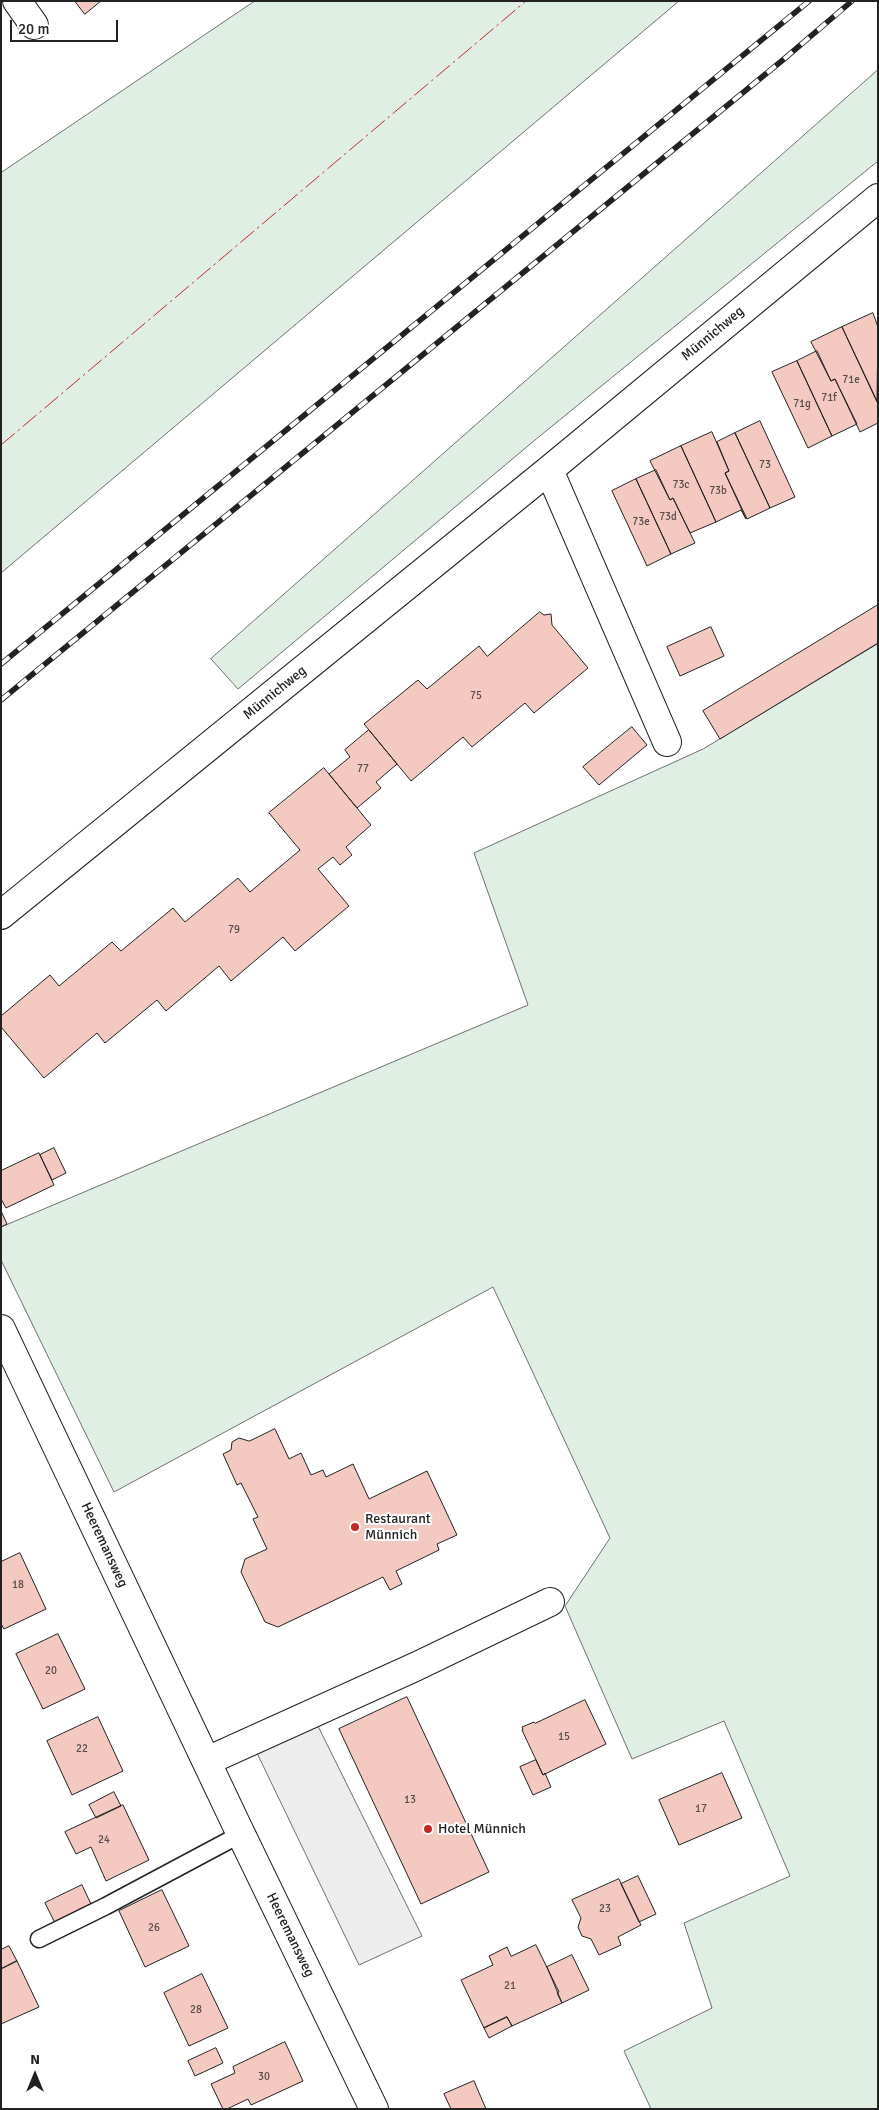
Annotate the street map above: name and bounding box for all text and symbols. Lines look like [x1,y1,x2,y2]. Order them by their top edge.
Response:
scale bar [12,10,120,42]
text: 20 m [18,20,49,38]
street label: Münnichweg [678,303,748,365]
house number: 71e [842,373,860,387]
house number: 71f [821,391,837,405]
house number: 71g [793,397,811,411]
house number: 73 [759,458,771,472]
house number: 73c [672,478,690,492]
house number: 73b [709,484,727,498]
house number: 73d [659,510,677,524]
house number: 73e [632,515,650,529]
street label: Münnichweg [240,662,310,724]
house number: 75 [470,689,482,703]
house number: 77 [357,762,369,776]
house number: 79 [228,923,240,937]
street label: Heeremansweg [77,1500,131,1590]
place label: Restaurant Münnich [365,1511,431,1544]
marker: Restaurant Münnich [349,1521,361,1533]
house number: 18 [12,1578,24,1592]
house number: 20 [45,1664,57,1678]
house number: 15 [558,1730,570,1744]
house number: 22 [76,1742,88,1756]
house number: 13 [404,1793,416,1807]
house number: 17 [695,1802,707,1816]
place label: Hotel Münnich [438,1821,526,1837]
marker: Hotel Münnich [422,1823,434,1835]
house number: 24 [98,1833,110,1847]
street label: Heeremansweg [262,1890,318,1980]
house number: 23 [599,1902,611,1916]
house number: 26 [148,1921,160,1935]
house number: 21 [504,1979,516,1993]
house number: 28 [190,2003,202,2017]
north arrow [10,2050,60,2100]
text: N [30,2051,40,2068]
house number: 30 [258,2070,270,2084]

